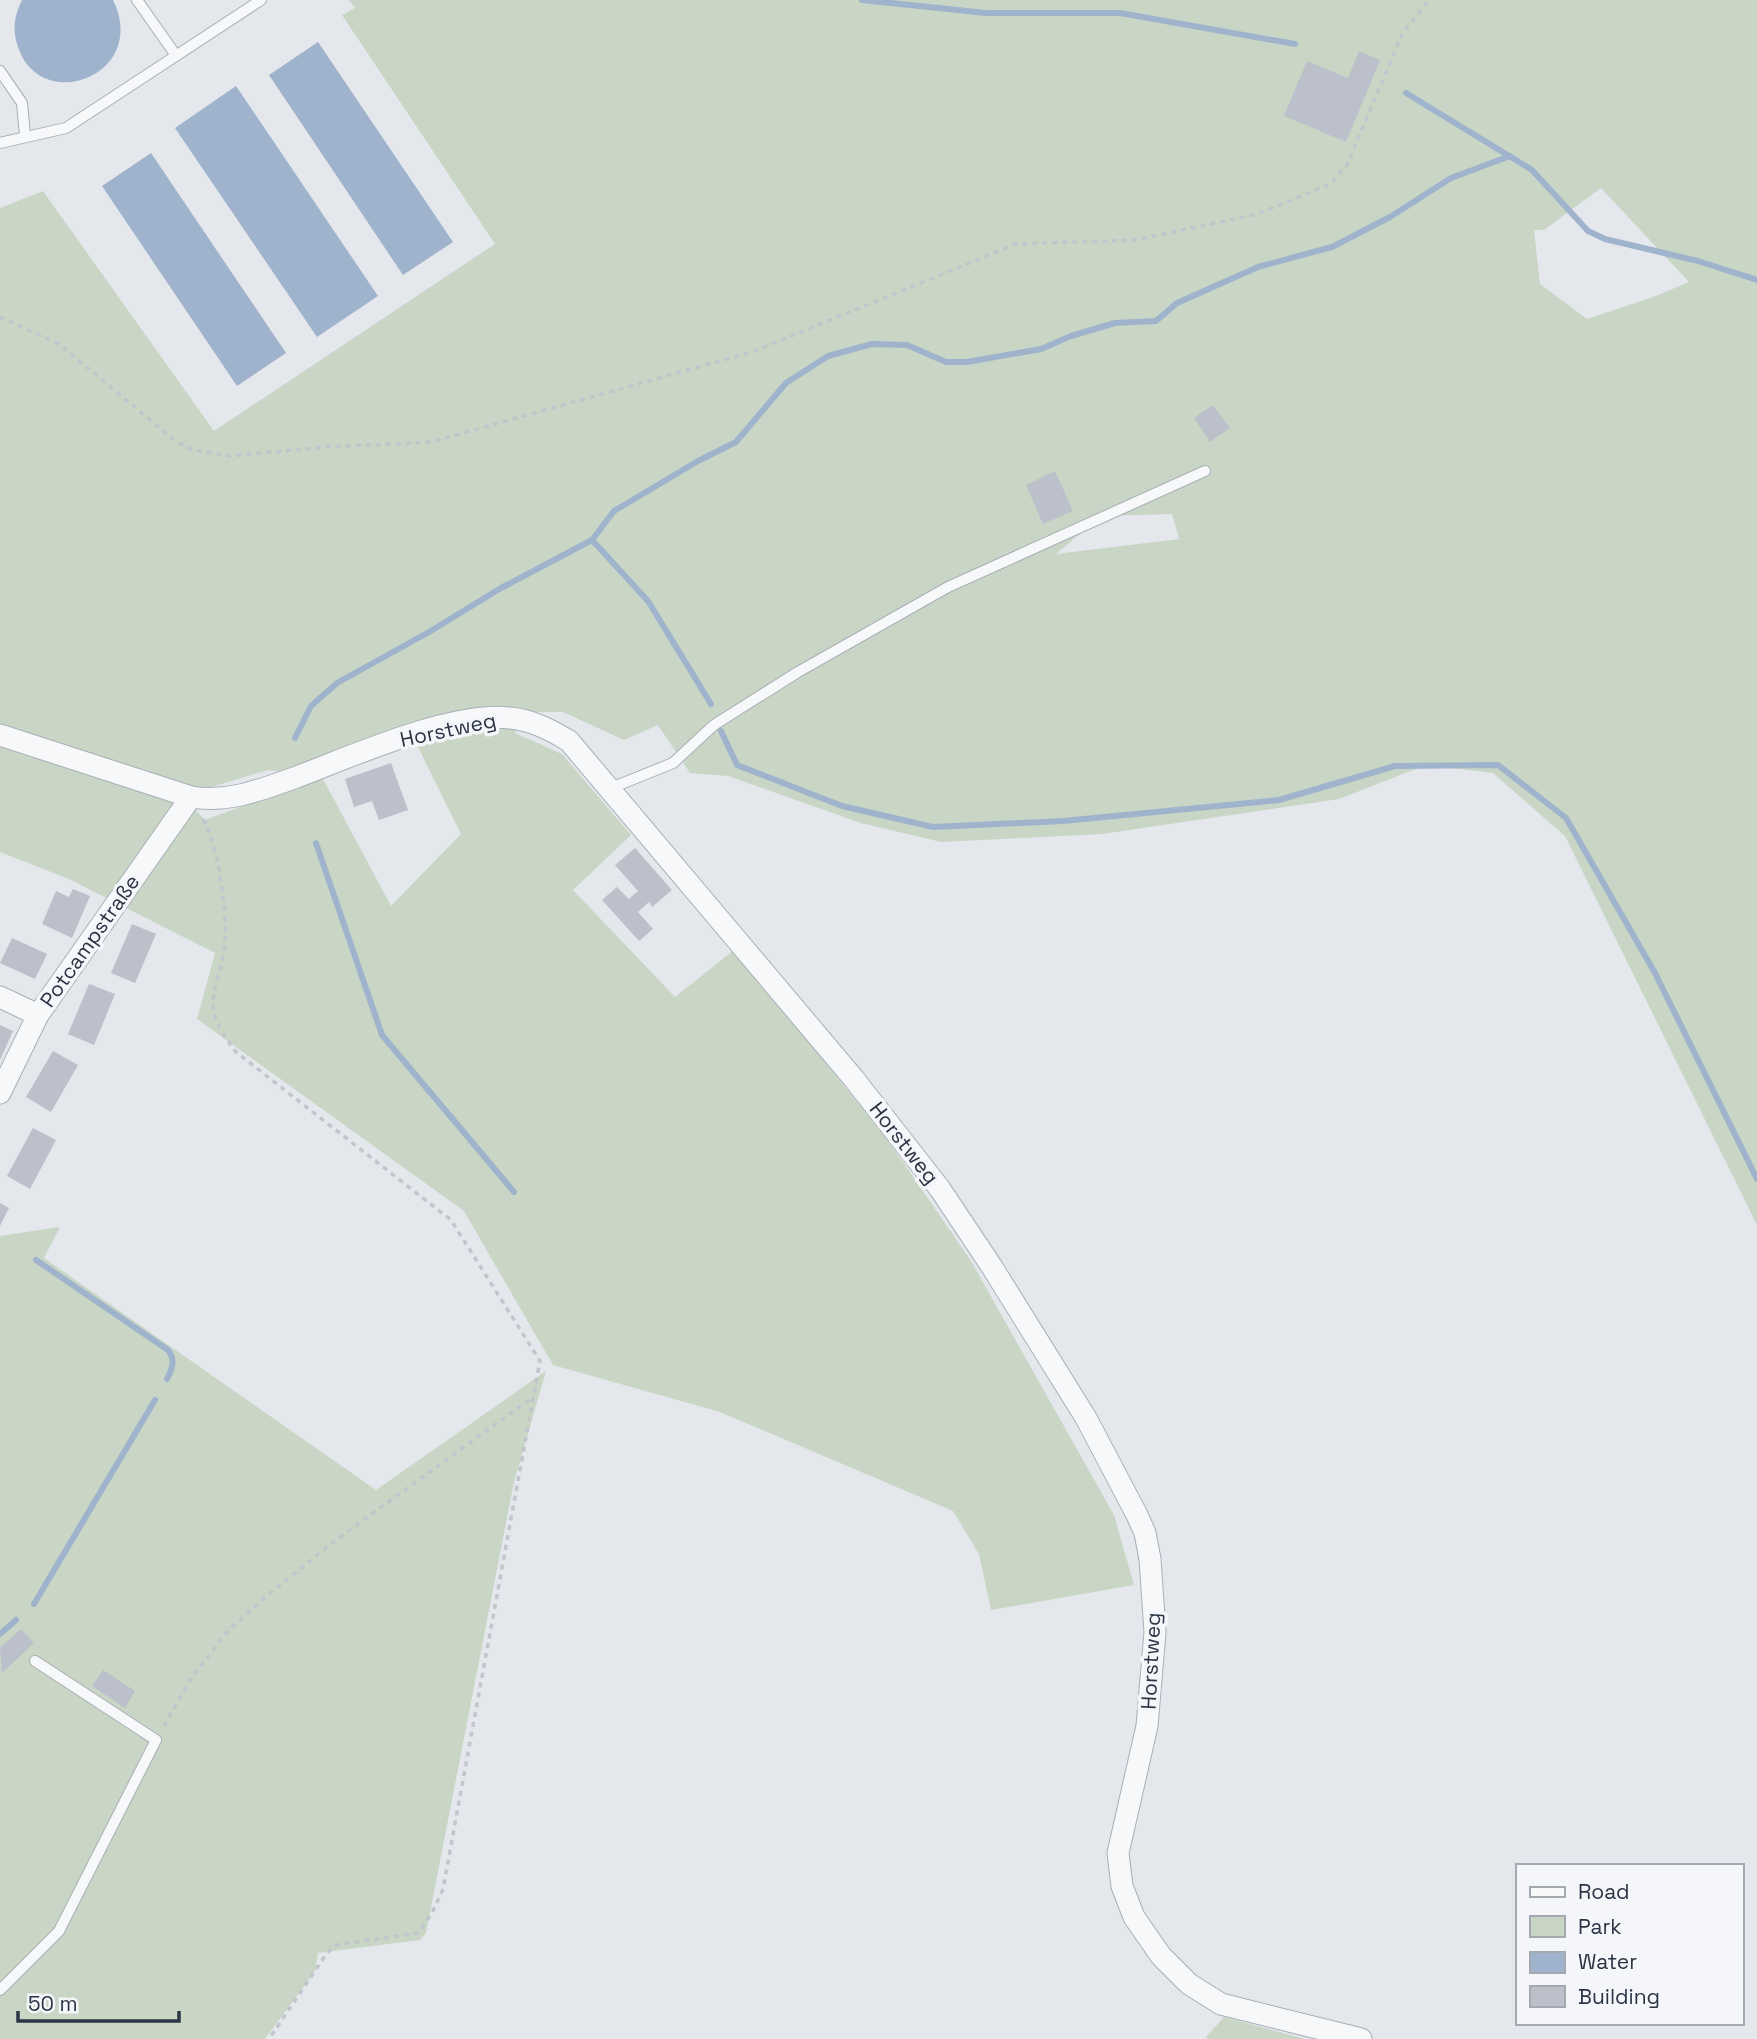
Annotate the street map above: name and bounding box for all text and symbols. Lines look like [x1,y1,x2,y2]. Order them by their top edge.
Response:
street label: Horstweg [397,706,498,753]
street label: Potcampstraße [34,869,145,1012]
street label: Horstweg [864,1096,945,1189]
street label: Horstweg [1134,1612,1167,1710]
legend [1516,1864,1743,2025]
text: Road [1578,1878,1630,1905]
text: Park [1578,1913,1622,1940]
text: Water [1578,1948,1637,1975]
scale bar [18,1980,178,2024]
text: Building [1578,1983,1660,2010]
text: 50 m [28,1990,78,2017]

